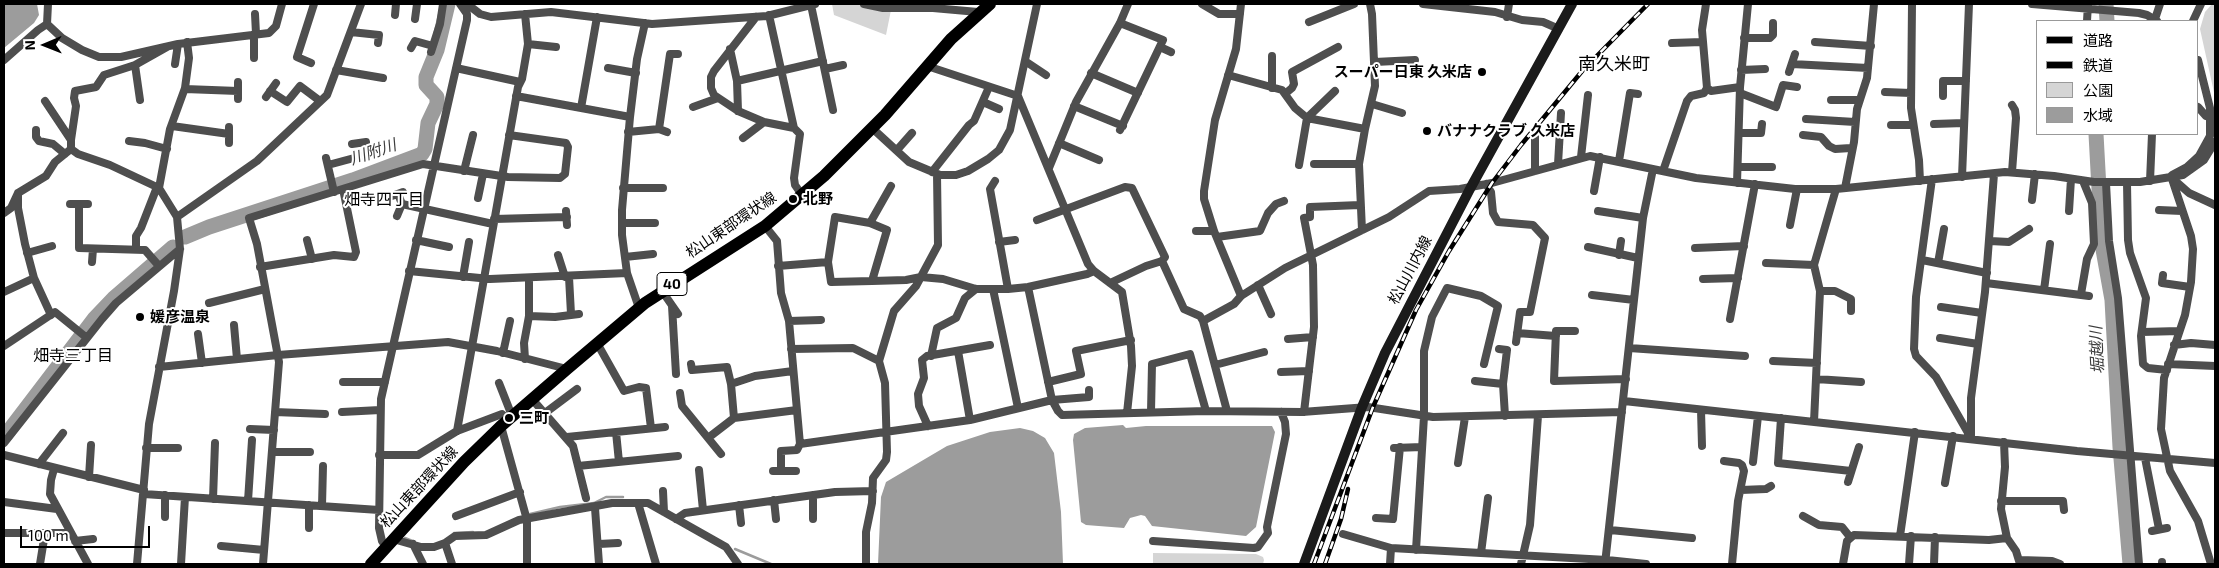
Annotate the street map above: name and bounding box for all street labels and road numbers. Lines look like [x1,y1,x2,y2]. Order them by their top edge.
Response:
street label: 松山東部環状線 [682,188,780,262]
street label: 松山川内線 [1384,233,1436,307]
road number: 40 [657,272,687,296]
street label: 松山東部環状線 [377,442,461,532]

